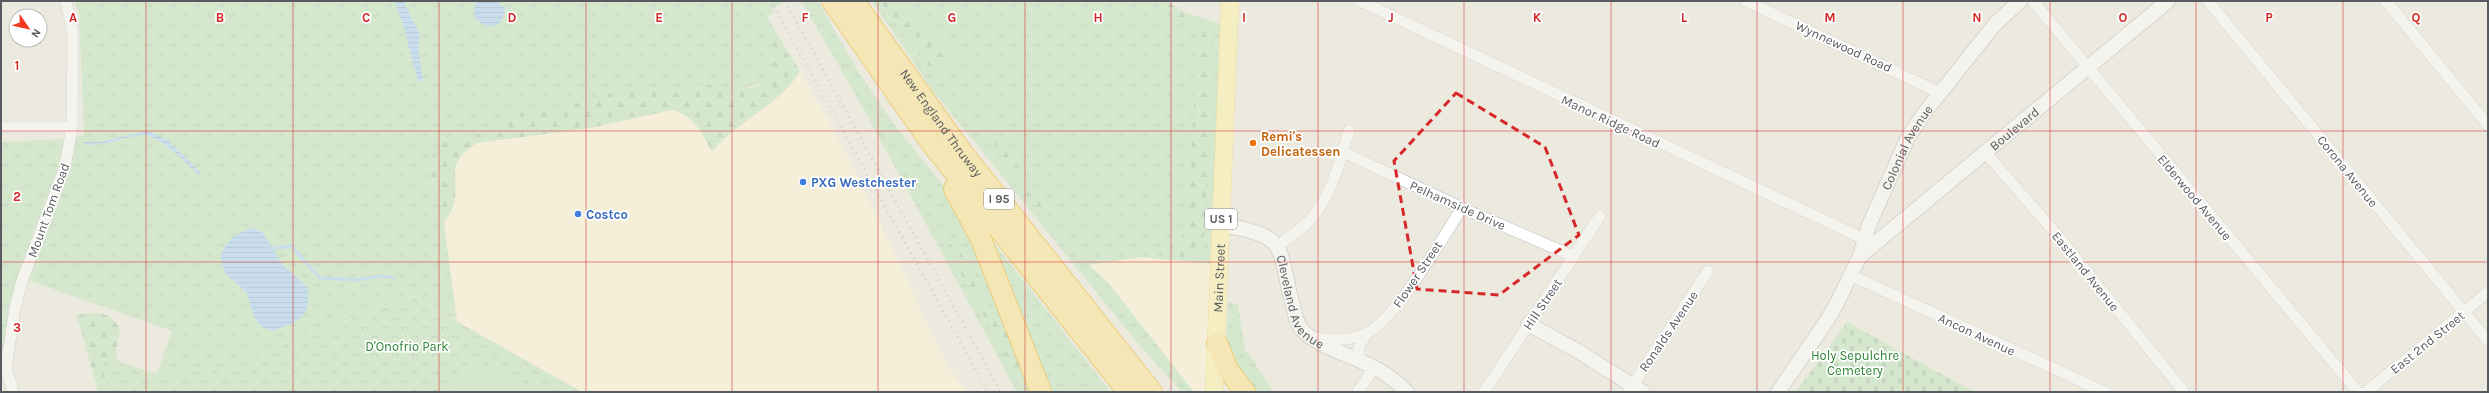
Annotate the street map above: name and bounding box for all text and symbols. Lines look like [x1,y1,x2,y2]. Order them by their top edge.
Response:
north arrow [8,8,48,48]
text: A [69,10,77,25]
text: B [216,10,224,25]
text: C [362,10,370,25]
text: D [508,10,517,25]
text: E [655,10,663,25]
text: F [801,10,809,25]
text: G [948,10,956,25]
text: H [1093,10,1103,25]
text: I [1242,10,1246,25]
text: J [1388,10,1394,25]
text: K [1533,10,1542,25]
text: L [1681,10,1688,25]
text: M [1824,10,1836,25]
text: N [1972,10,1982,25]
text: O [2119,10,2128,25]
text: P [2265,10,2273,25]
text: Q [2412,10,2421,25]
street label: Wynnewood Road [1793,18,1894,75]
text: N [28,26,43,40]
text: 1 [15,58,19,73]
street label: New England Thruway [897,66,986,180]
street label: Manor Ridge Road [1559,92,1663,151]
street label: Colonial Avenue [1879,102,1936,192]
street label: Boulevard [1987,104,2042,154]
place label: Remi's Delicatessen [1261,129,1340,159]
street label: Corona Avenue [2314,132,2381,210]
marker: Remi's Delicatessen [1248,138,1258,148]
street label: Elderwood Avenue [2154,151,2235,243]
street label: Mount Tom Road [24,161,73,260]
place label: PXG Westchester [811,175,917,190]
marker: PXG Westchester [798,177,808,187]
street label: Pelhamside Drive [1408,178,1508,233]
text: 2 [13,189,21,204]
road number: I 95 [984,189,1014,209]
place label: Costco [586,207,628,222]
marker: Costco [573,209,583,219]
road number: US 1 [1205,209,1237,229]
street label: Eastland Avenue [2049,228,2123,315]
street label: Flower Street [1390,238,1445,310]
street label: Main Street [1210,243,1228,313]
street label: Cleveland Avenue [1273,253,1327,352]
street label: Hill Street [1520,276,1565,333]
street label: Ronalds Avenue [1636,288,1701,374]
street label: East 2nd Street [2387,308,2468,377]
street label: Ancon Avenue [1936,310,2018,359]
text: 3 [13,320,21,335]
park label: D'Onofrio Park [365,339,449,354]
park label: Holy Sepulchre Cemetery [1811,348,1899,378]

